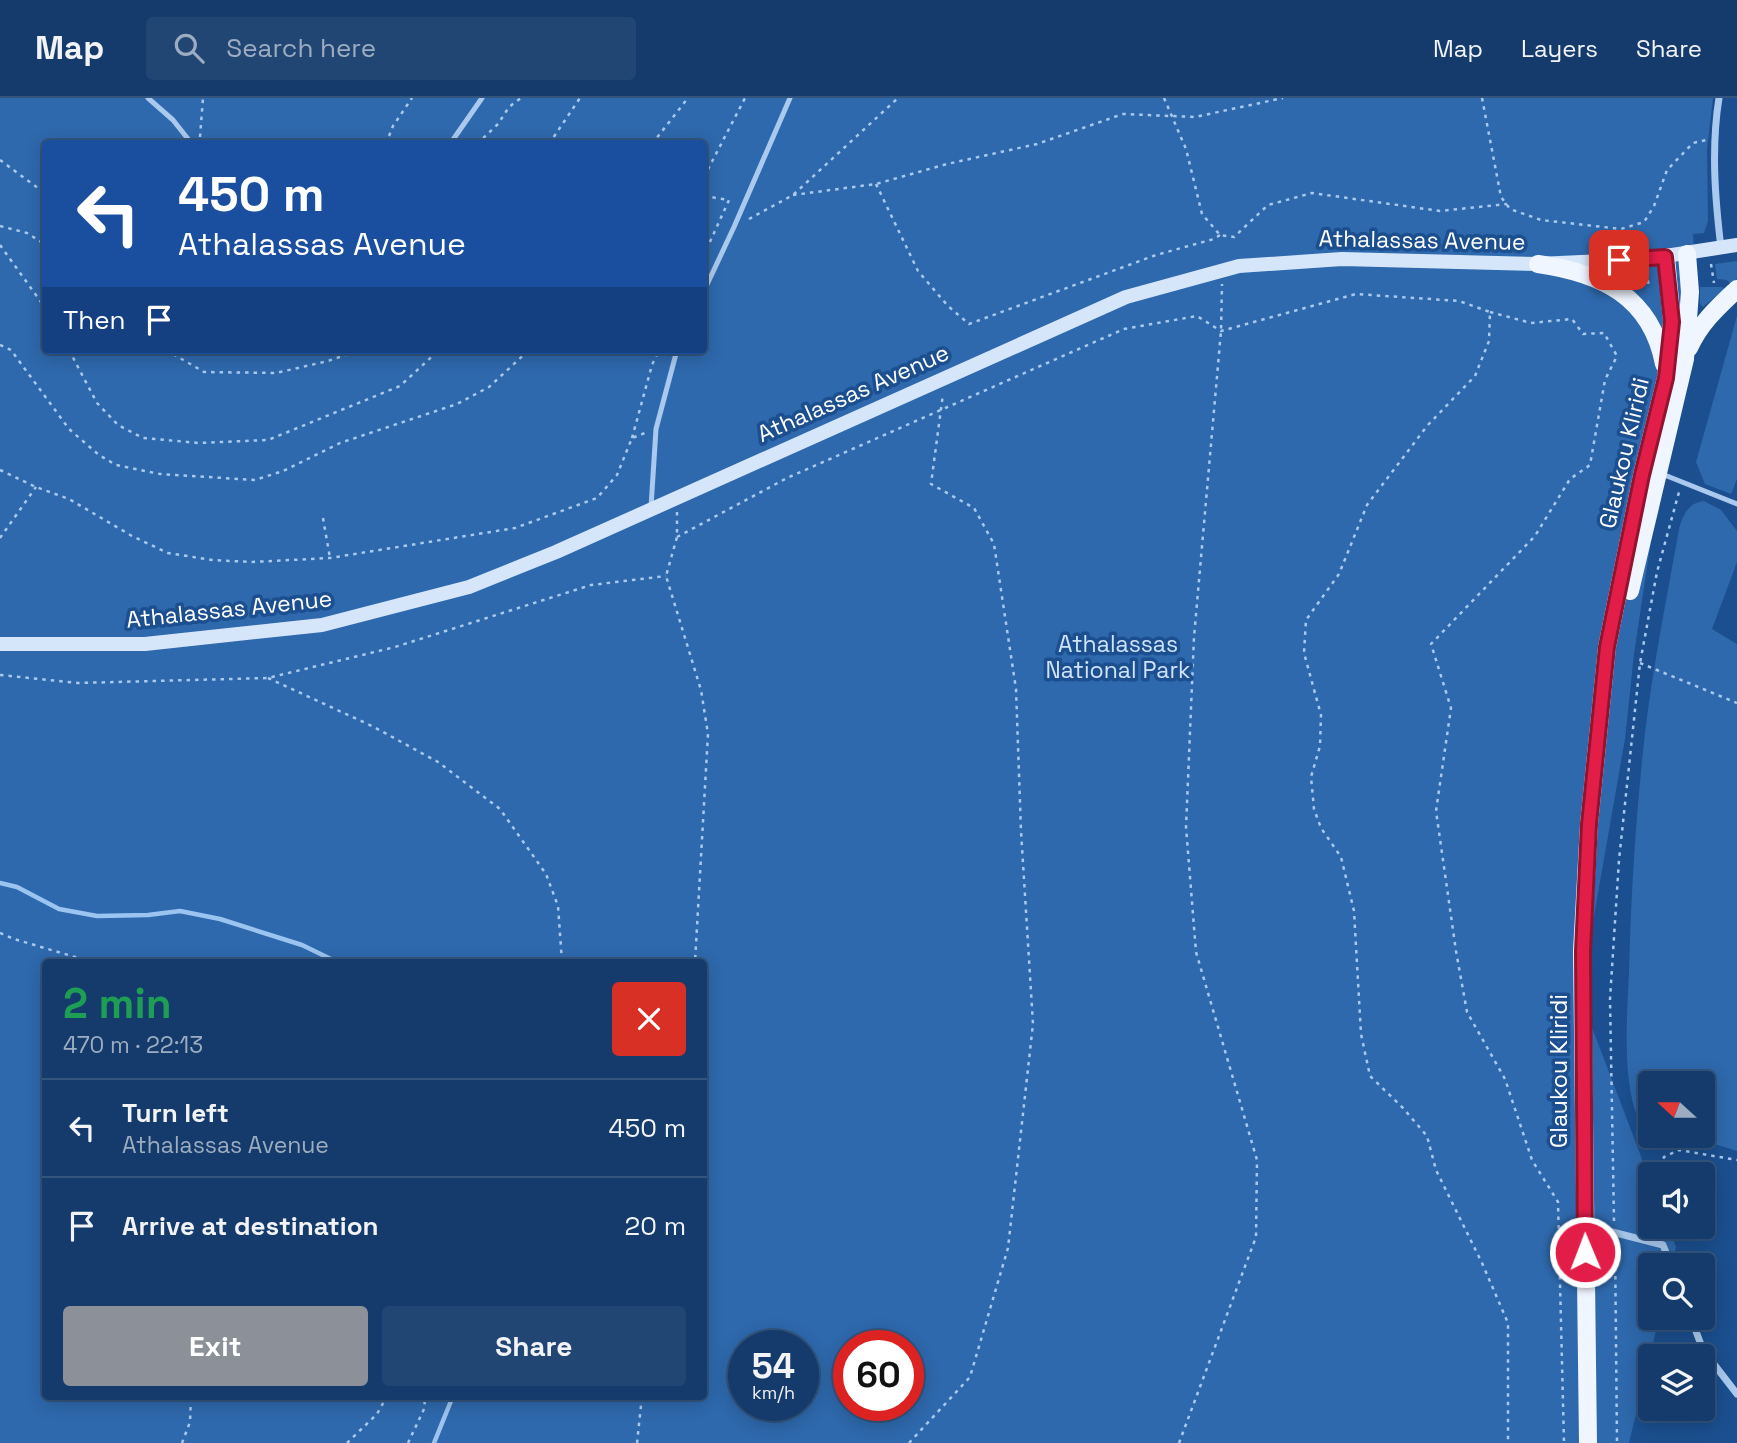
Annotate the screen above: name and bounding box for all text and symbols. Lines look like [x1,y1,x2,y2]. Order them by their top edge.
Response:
search box [146,17,636,80]
text: Map [35,27,104,69]
icon: search [170,29,208,67]
text: Search here [226,31,376,65]
text: Map [1433,33,1483,64]
text: Layers [1521,33,1598,64]
text: Share [1636,33,1702,64]
text: 450 m [178,163,325,225]
icon: left [63,168,154,259]
street label: Athalassas Avenue [1318,223,1526,257]
text: Athalassas Avenue [178,224,466,264]
pin [1589,230,1649,290]
icon: arrive [1600,241,1638,279]
icon: arrive [140,301,178,339]
text: Then [63,303,126,337]
street label: Athalassas Avenue [752,337,954,449]
street label: Glaukou Kliridi [1592,375,1656,531]
street label: Athalassas Avenue [125,583,333,635]
park label: Athalassas National Park [1046,629,1190,685]
text: 2 min [63,977,172,1030]
button: close [612,982,686,1056]
street label: Glaukou Kliridi [1544,994,1574,1148]
text: 470 m · 22:13 [63,1030,203,1060]
north arrow [1638,1071,1715,1148]
map controls [1638,1071,1715,1421]
text: Turn left [122,1096,229,1130]
icon: left [63,1109,101,1147]
text: 450 m [608,1111,686,1145]
text: Athalassas Avenue [122,1130,329,1160]
button: sound [1638,1162,1715,1239]
icon: arrive [63,1207,101,1245]
text: Arrive at destination [122,1209,379,1243]
text: 20 m [625,1209,686,1243]
position arrow [1548,1215,1622,1289]
button: search [1638,1253,1715,1330]
button: Exit [63,1306,368,1386]
button: Share [382,1306,686,1386]
speed limit sign: 60 [833,1330,924,1421]
text: 54 [752,1344,795,1388]
button: layers [1638,1344,1715,1421]
text: km/h [752,1381,795,1404]

